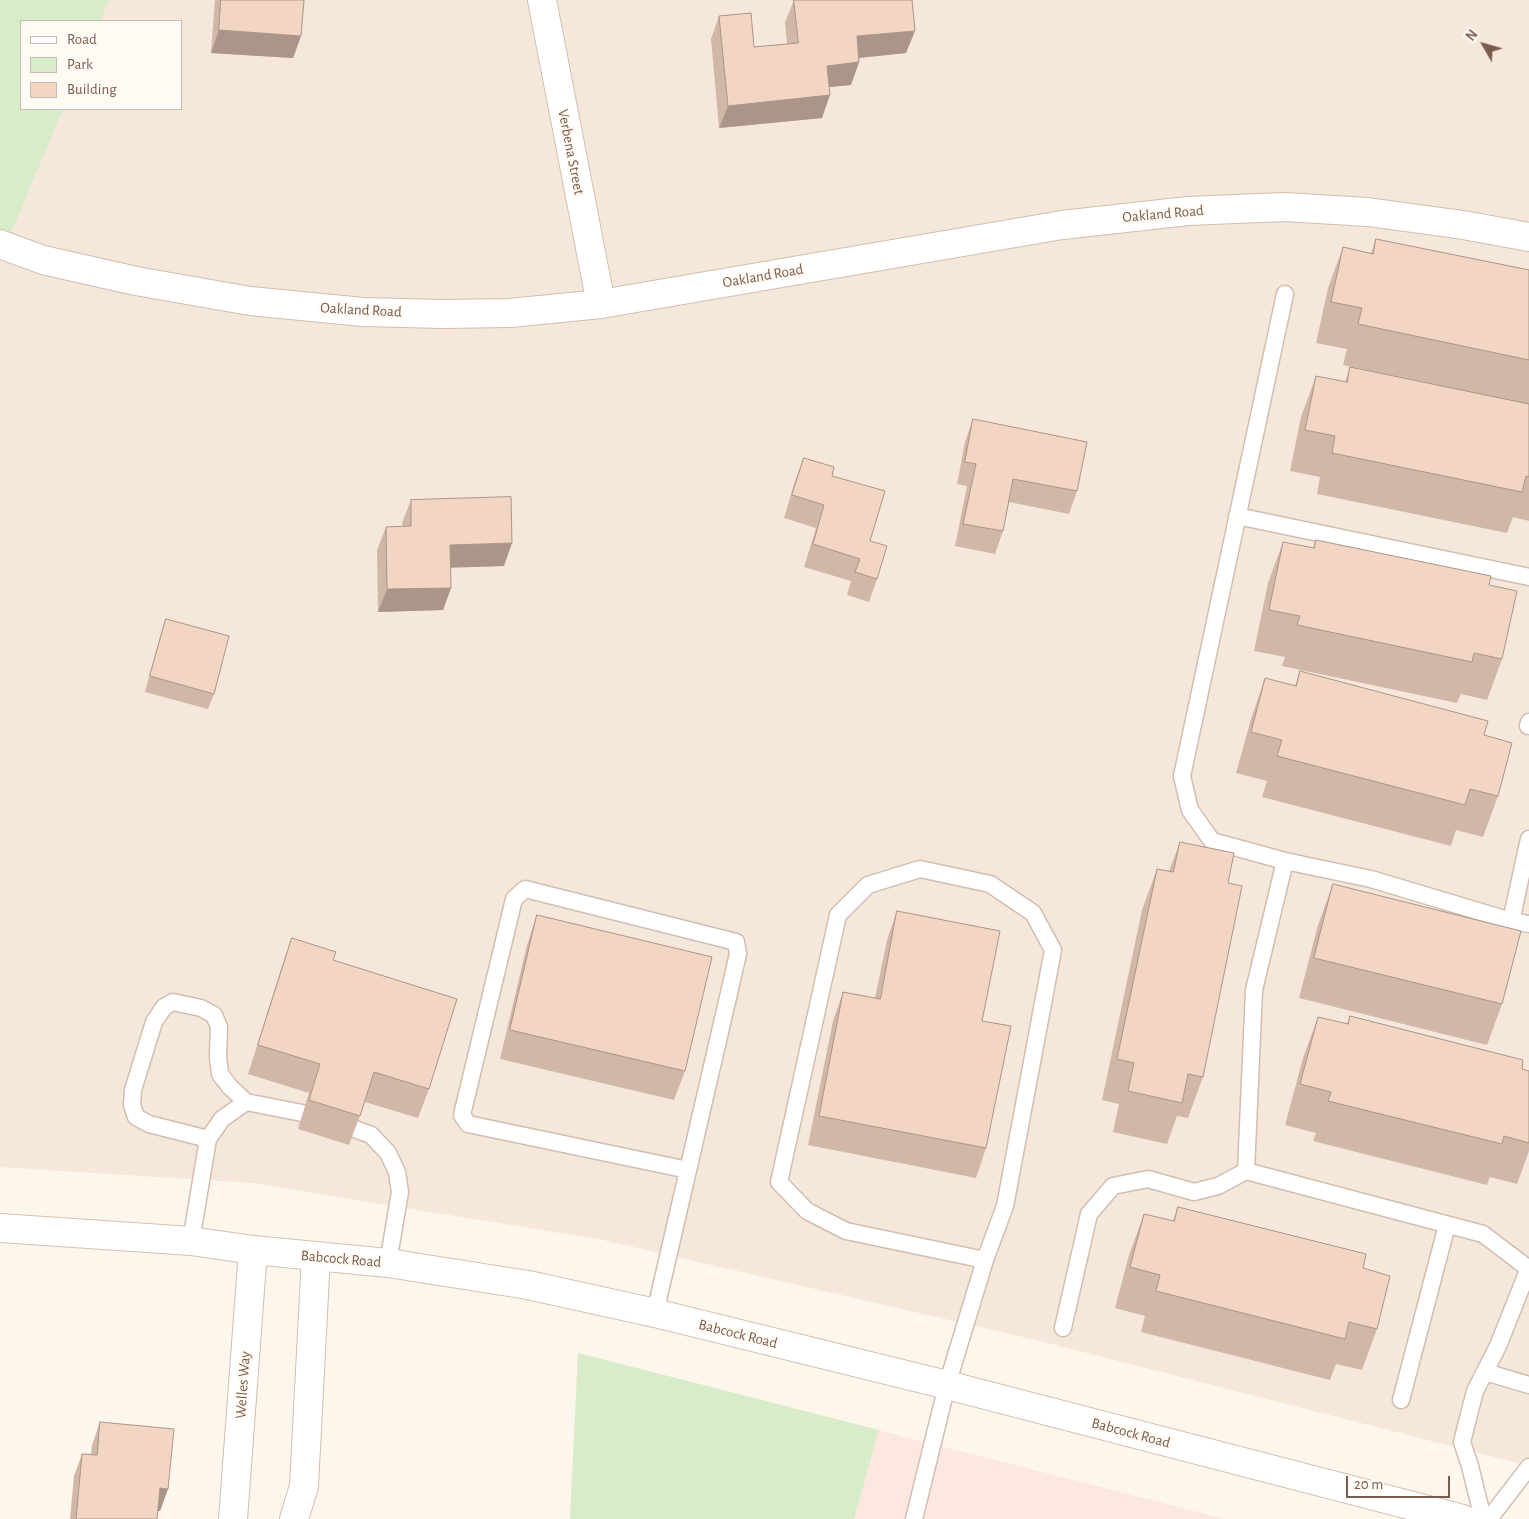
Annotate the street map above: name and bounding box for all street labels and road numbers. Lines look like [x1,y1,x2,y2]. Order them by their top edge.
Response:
street label: Verbena Street [554,108,588,196]
street label: Oakland Road [1122,201,1204,227]
street label: Oakland Road [721,260,805,292]
street label: Oakland Road [320,299,402,321]
street label: Babcock Road [300,1247,382,1271]
street label: Babcock Road [697,1315,779,1353]
street label: Welles Way [232,1351,254,1419]
street label: Babcock Road [1090,1414,1172,1452]

